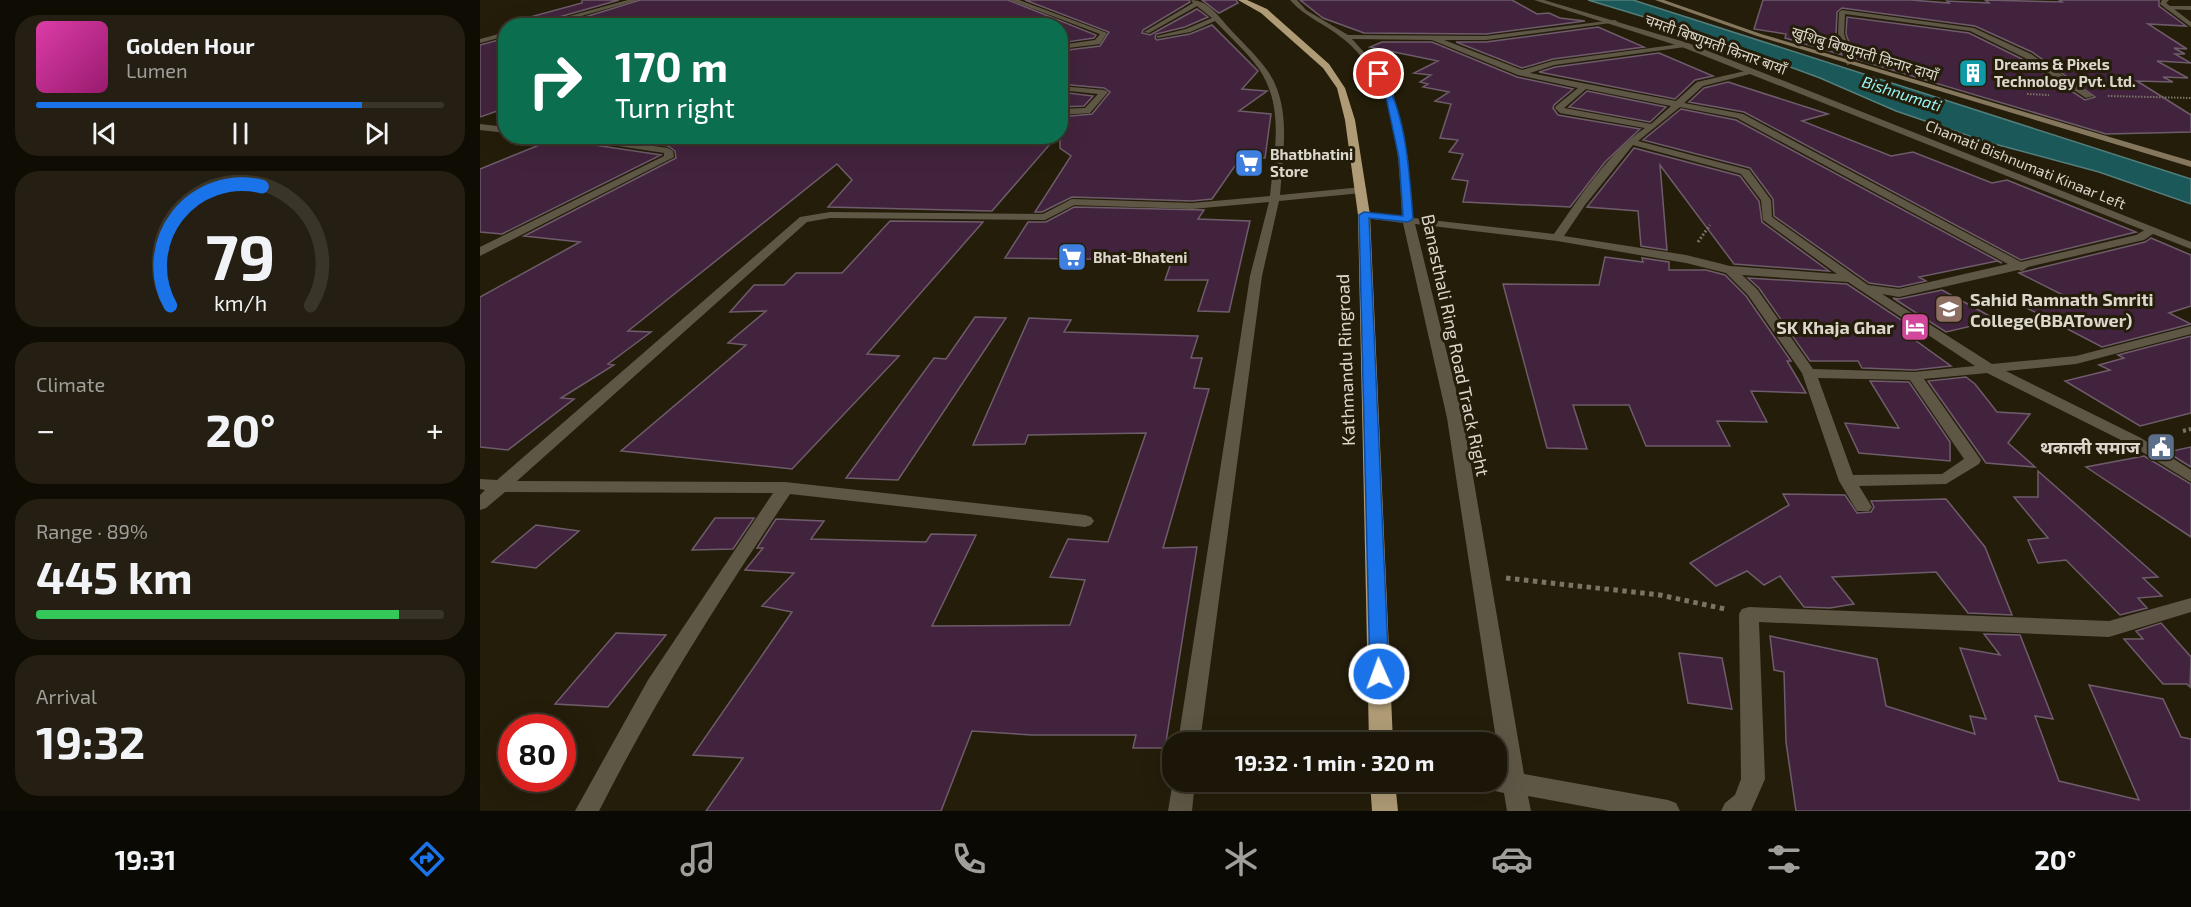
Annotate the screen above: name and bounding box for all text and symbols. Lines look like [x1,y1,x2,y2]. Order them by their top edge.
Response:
street label: चमती बिष्णुमती किनार बायाँ [1642,10,1790,80]
street label: खुशिबु बिष्णुमती किनार दायाँ [1789,22,1942,86]
text: Golden Hour [126,32,255,58]
text: 170 m [615,40,728,90]
icon: right [516,42,594,120]
pin [1353,48,1404,99]
place label: Dreams & Pixels Technology Pvt. Ltd. [1994,55,2136,91]
icon: arrive [1362,57,1395,90]
building icon: Dreams & Pixels Technology Pvt. Ltd. [1957,57,1989,89]
text: Lumen [126,58,188,82]
water label: Bishnumati [1860,71,1944,115]
text: Turn right [615,91,735,123]
street label: Chamati Bishnumati Kinaar Left [1923,115,2129,213]
icon: previous [88,117,121,150]
icon: pause [224,117,257,150]
icon: next [360,117,393,150]
place label: Bhatbhatini Store [1270,145,1353,180]
supermarket icon: Bhatbhatini Store [1233,147,1265,179]
street label: Banasthali Ring Road Track Right [1417,212,1495,478]
text: 79 [205,218,275,293]
supermarket icon: Bhat-Bhateni [1056,241,1088,273]
place label: Bhat-Bhateni [1093,248,1187,266]
street label: Kathmandu Ringroad [1331,274,1359,446]
place label: Sahid Ramnath Smriti College(BBATower) [1970,288,2154,331]
text: km/h [213,291,267,316]
school or university icon: Sahid Ramnath Smriti College(BBATower) [1933,293,1965,325]
hotel icon: SK Khaja Ghar [1899,311,1931,343]
place label: SK Khaja Ghar [1776,316,1894,338]
text: Climate [36,372,105,396]
text: 20° [206,402,276,456]
text: − [36,409,55,449]
text: + [426,409,444,449]
public building icon: थकाली समाज [2145,431,2177,463]
place label: थकाली समाज [2040,436,2141,458]
text: Range · 89% [36,519,148,543]
text: 445 km [36,549,193,603]
position arrow [1347,642,1411,706]
text: Arrival [36,684,97,708]
text: 19:32 [36,714,145,768]
speed limit sign: 80 [498,714,576,792]
text: 19:32 · 1 min · 320 m [1235,749,1434,775]
icon: directions [406,838,448,880]
icon: music [677,838,719,880]
icon: phone [948,838,990,880]
icon: climate [1220,838,1262,880]
icon: car [1491,838,1533,880]
icon: filters [1763,838,1805,880]
text: 19:31 [115,843,176,875]
text: 20° [2034,843,2076,875]

